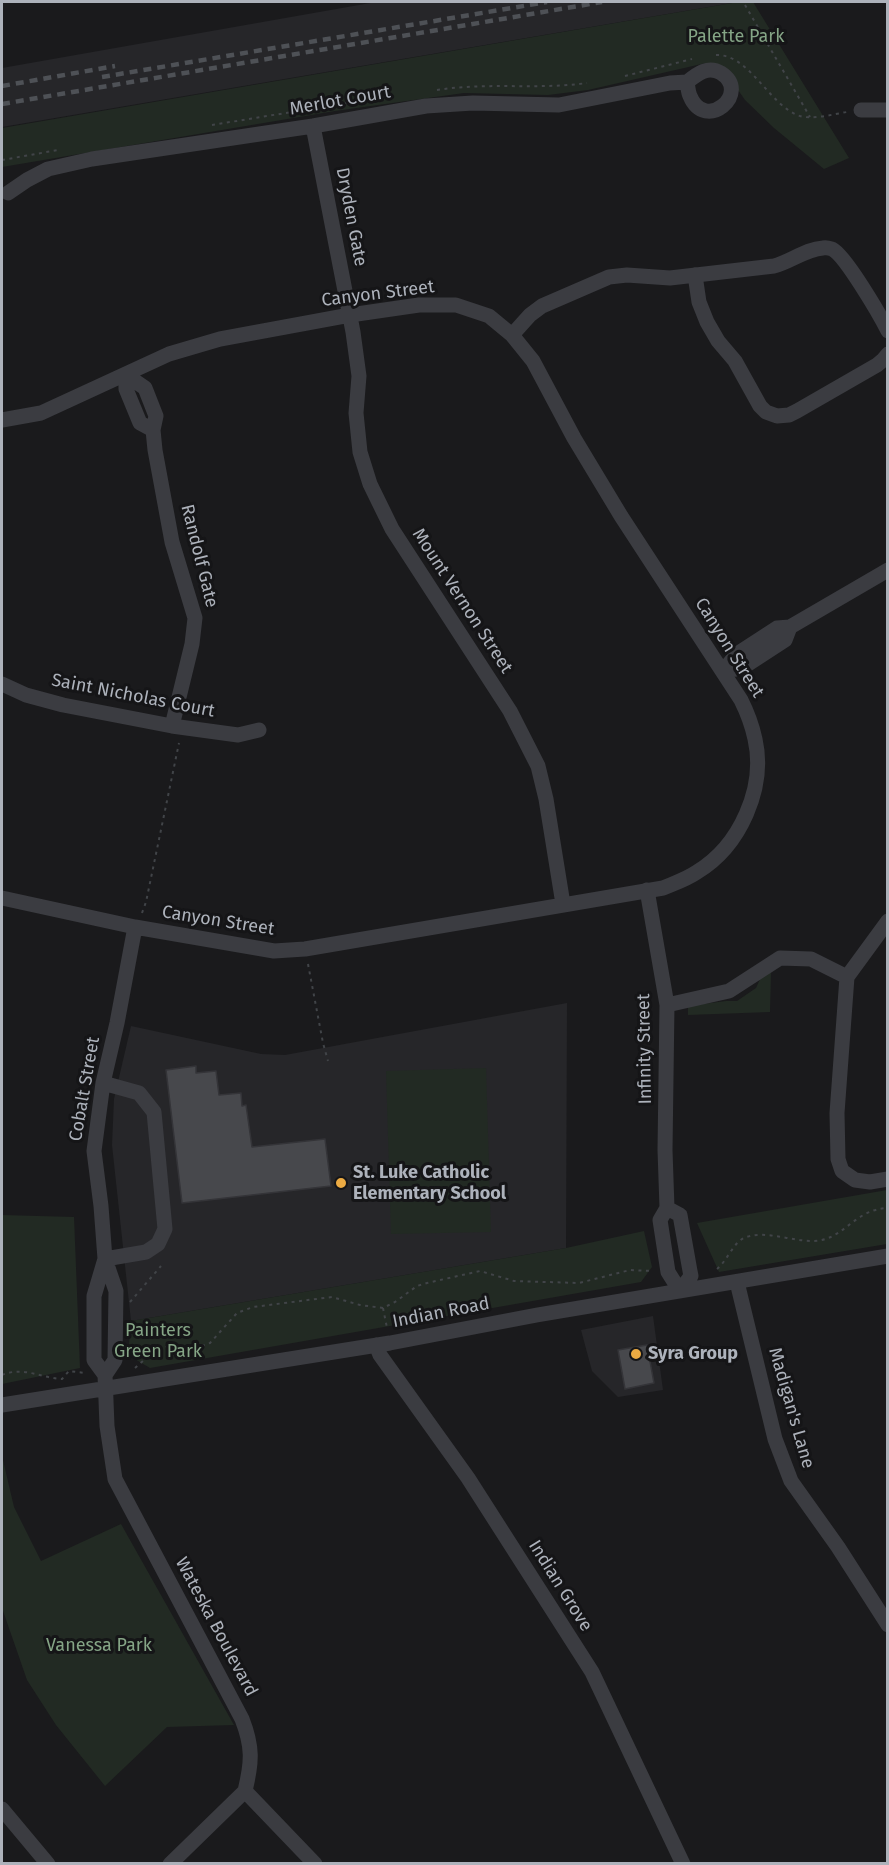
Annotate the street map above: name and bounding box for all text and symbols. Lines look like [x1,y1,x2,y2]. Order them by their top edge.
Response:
park label: Palette Park [688,26,784,48]
street label: Merlot Court [288,82,392,120]
street label: Dryden Gate [331,166,371,268]
street label: Canyon Street [320,276,436,312]
street label: Randolf Gate [176,502,222,610]
street label: Mount Vernon Street [407,525,517,677]
street label: Canyon Street [690,594,768,702]
street label: Saint Nicholas Court [50,670,216,722]
street label: Canyon Street [160,901,276,941]
street label: Infinity Street [633,993,657,1105]
street label: Cobalt Street [65,1035,105,1143]
place label: St. Luke Catholic Elementary School [353,1162,506,1204]
marker: St. Luke Catholic Elementary School [334,1176,348,1190]
street label: Indian Road [391,1293,491,1333]
park label: Painters Green Park [114,1320,202,1362]
place label: Syra Group [648,1343,738,1365]
street label: Madigan's Lane [763,1345,819,1471]
marker: Syra Group [629,1347,643,1361]
street label: Indian Grove [523,1536,597,1636]
street label: Wateska Boulevard [170,1554,262,1700]
park label: Vanessa Park [46,1635,152,1657]

